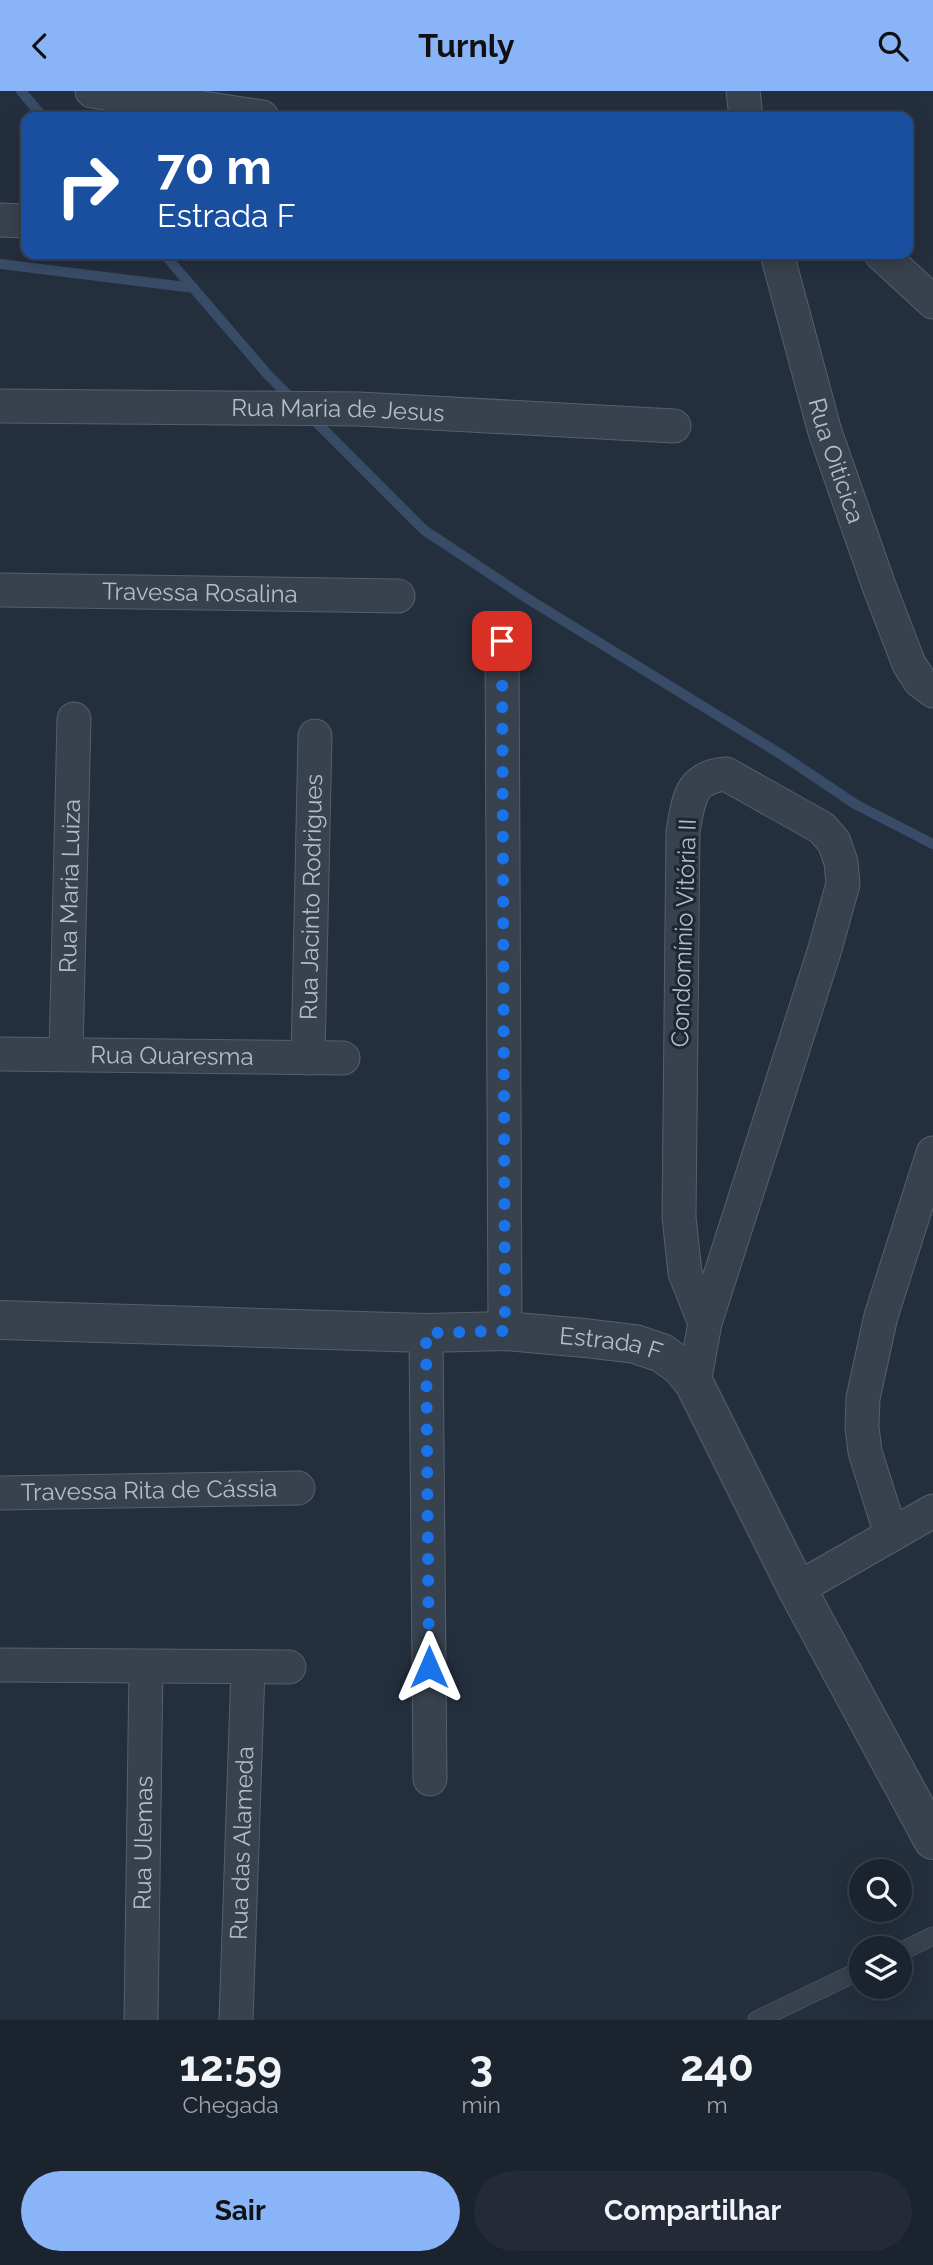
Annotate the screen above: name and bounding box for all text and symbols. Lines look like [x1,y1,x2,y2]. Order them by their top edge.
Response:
icon: back [21,27,59,65]
text: Turnly [418,27,515,64]
icon: search [874,27,912,65]
text: 70 m [157,138,272,195]
icon: right [42,140,133,231]
text: Estrada F [157,197,296,234]
street label: Rua Maria de Jesus [231,393,445,428]
street label: Rua Oiticica [803,395,871,527]
street label: Travessa Rosalina [102,577,298,608]
pin [472,611,532,671]
icon: arrive [483,622,521,660]
street label: Rua Jacinto Rodrigues [294,774,328,1020]
street label: Rua Maria Luiza [53,799,86,973]
street label: Condomínio Vitória II [665,818,702,1048]
street label: Rua Quaresma [90,1040,254,1071]
street label: Estrada F [558,1321,666,1366]
street label: Travessa Rita de Cássia [20,1473,278,1507]
position arrow [392,1630,466,1704]
street label: Rua das Alameda [224,1746,259,1941]
street label: Rua Ulemas [128,1776,158,1910]
map controls [849,1859,912,1999]
button: search [849,1859,912,1922]
button: layers [849,1936,912,1999]
text: 12:59 [179,2042,282,2091]
text: 3 [469,2042,493,2091]
text: 240 [680,2042,754,2091]
text: Chegada [183,2091,279,2118]
text: min [461,2091,501,2118]
text: m [706,2091,728,2118]
button: Sair [21,2171,460,2251]
button: Compartilhar [474,2171,912,2251]

